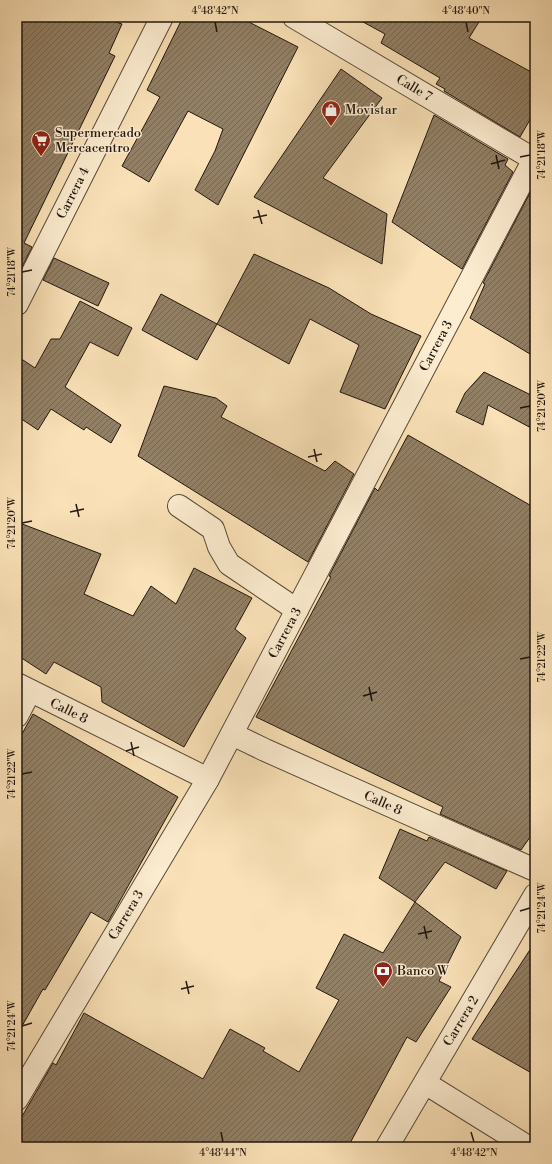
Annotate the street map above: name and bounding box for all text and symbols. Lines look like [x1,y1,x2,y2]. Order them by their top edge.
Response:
text: 4°48'42"N [192,5,239,17]
text: 4°48'40"N [442,5,490,17]
street label: Calle 7 [393,71,435,105]
shop icon: Movistar [320,99,342,127]
place label: Movistar [345,102,397,118]
place label: Supermercado Mercacentro [55,125,141,156]
supermarket icon: Supermercado Mercacentro [30,129,52,157]
text: 74°21'18"W [536,129,548,180]
street label: Carrera 4 [53,164,93,222]
text: 74°21'18"W [6,246,18,297]
street label: Carrera 3 [416,318,456,374]
text: 74°21'20"W [536,379,548,432]
text: 74°21'20"W [6,496,18,549]
street label: Carrera 3 [265,605,305,661]
text: 74°21'22"W [536,631,548,682]
street label: Calle 8 [47,695,91,727]
text: 74°21'22"W [6,748,18,799]
street label: Calle 8 [361,787,405,819]
text: 74°21'24"W [536,881,548,934]
street label: Carrera 3 [105,887,147,943]
bank icon: Banco W [372,960,394,988]
place label: Banco W [396,963,450,979]
street label: Carrera 2 [440,993,482,1049]
text: 74°21'24"W [6,999,18,1052]
text: 4°48'44"N [199,1147,247,1159]
text: 4°48'42"N [451,1147,498,1159]

